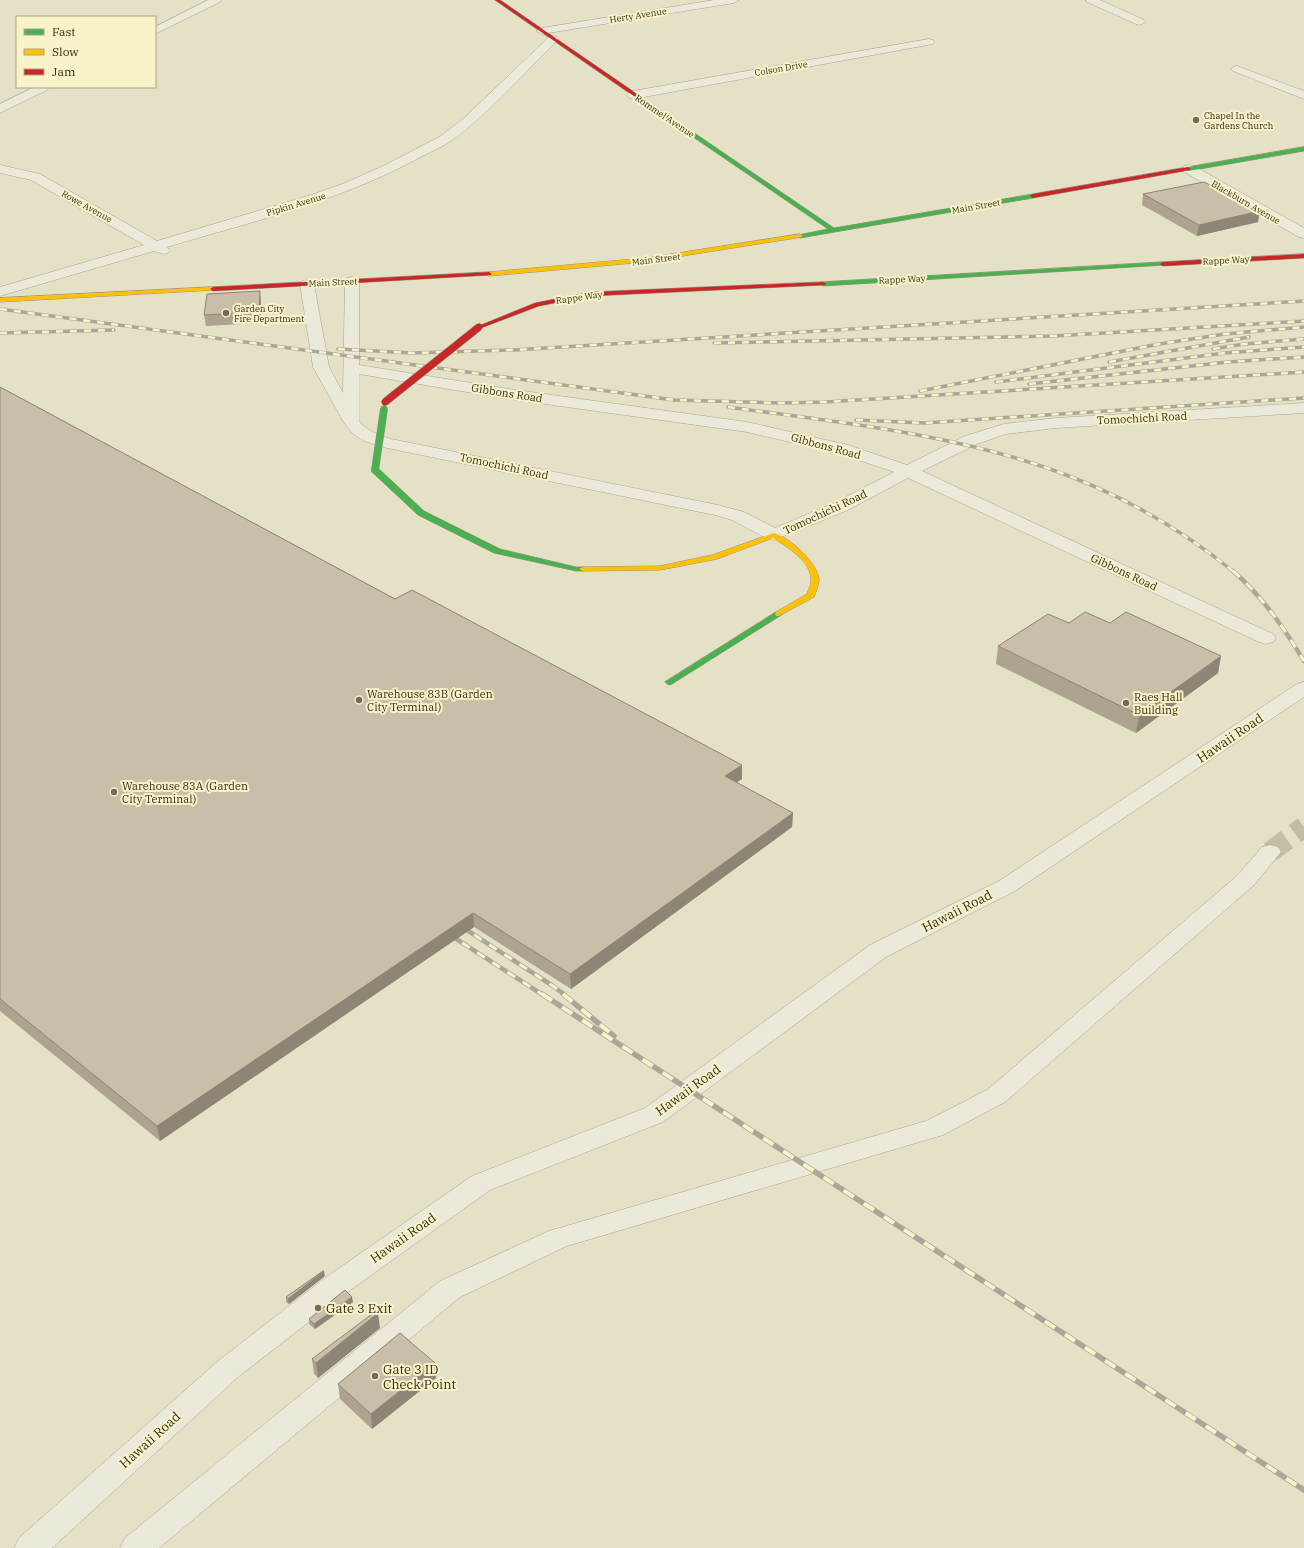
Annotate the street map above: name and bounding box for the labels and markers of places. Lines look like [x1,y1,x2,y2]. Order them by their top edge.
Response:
place label: Chapel In the Gardens Church [1204,110,1274,131]
marker: Chapel In the Gardens Church [1191,115,1201,125]
place label: Garden City Fire Department [234,303,304,324]
marker: Garden City Fire Department [221,308,231,318]
place label: Warehouse 83B (Garden City Terminal) [367,687,493,714]
place label: Raes Hall Building [1134,690,1182,717]
marker: Warehouse 83B (Garden City Terminal) [354,695,364,705]
marker: Raes Hall Building [1121,698,1131,708]
place label: Warehouse 83A (Garden City Terminal) [122,779,248,806]
marker: Warehouse 83A (Garden City Terminal) [109,787,119,797]
place label: Gate 3 Exit [326,1300,393,1317]
marker: Gate 3 Exit [313,1303,323,1313]
place label: Gate 3 ID Check Point [383,1361,456,1393]
marker: Gate 3 ID Check Point [370,1371,380,1381]

